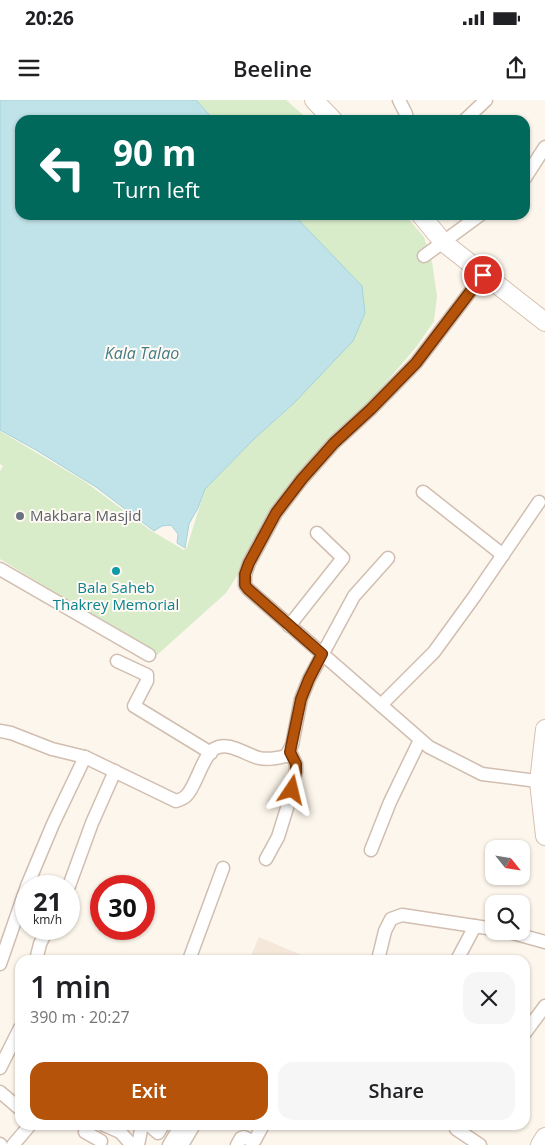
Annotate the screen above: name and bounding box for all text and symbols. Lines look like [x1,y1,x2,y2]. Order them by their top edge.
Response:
text: 20:26 [25,5,74,31]
text: Beeline [233,53,312,83]
icon: menu [15,54,43,82]
icon: share [502,54,530,82]
text: 90 m [113,129,196,176]
icon: left [30,135,95,200]
text: Turn left [113,174,200,204]
pin [462,254,504,296]
icon: arrive [469,261,497,289]
water label: Kala Talao [105,342,179,364]
place label: Makbara Masjid [30,505,141,525]
marker: Makbara Masjid [14,510,26,522]
marker: Bala Saheb Thakrey Memorial [110,565,122,577]
place label: Bala Saheb Thakrey Memorial [53,577,179,614]
position arrow [265,763,317,815]
north arrow [485,840,530,885]
map controls [485,840,530,940]
speed limit sign: 30 [90,875,155,940]
text: 21 [33,884,62,918]
button: search [485,895,530,940]
text: km/h [33,911,62,928]
text: 1 min [30,966,111,1007]
button: close [463,972,515,1024]
text: 390 m · 20:27 [30,1006,130,1028]
button: Exit [30,1062,268,1120]
button: Share [278,1062,515,1120]

